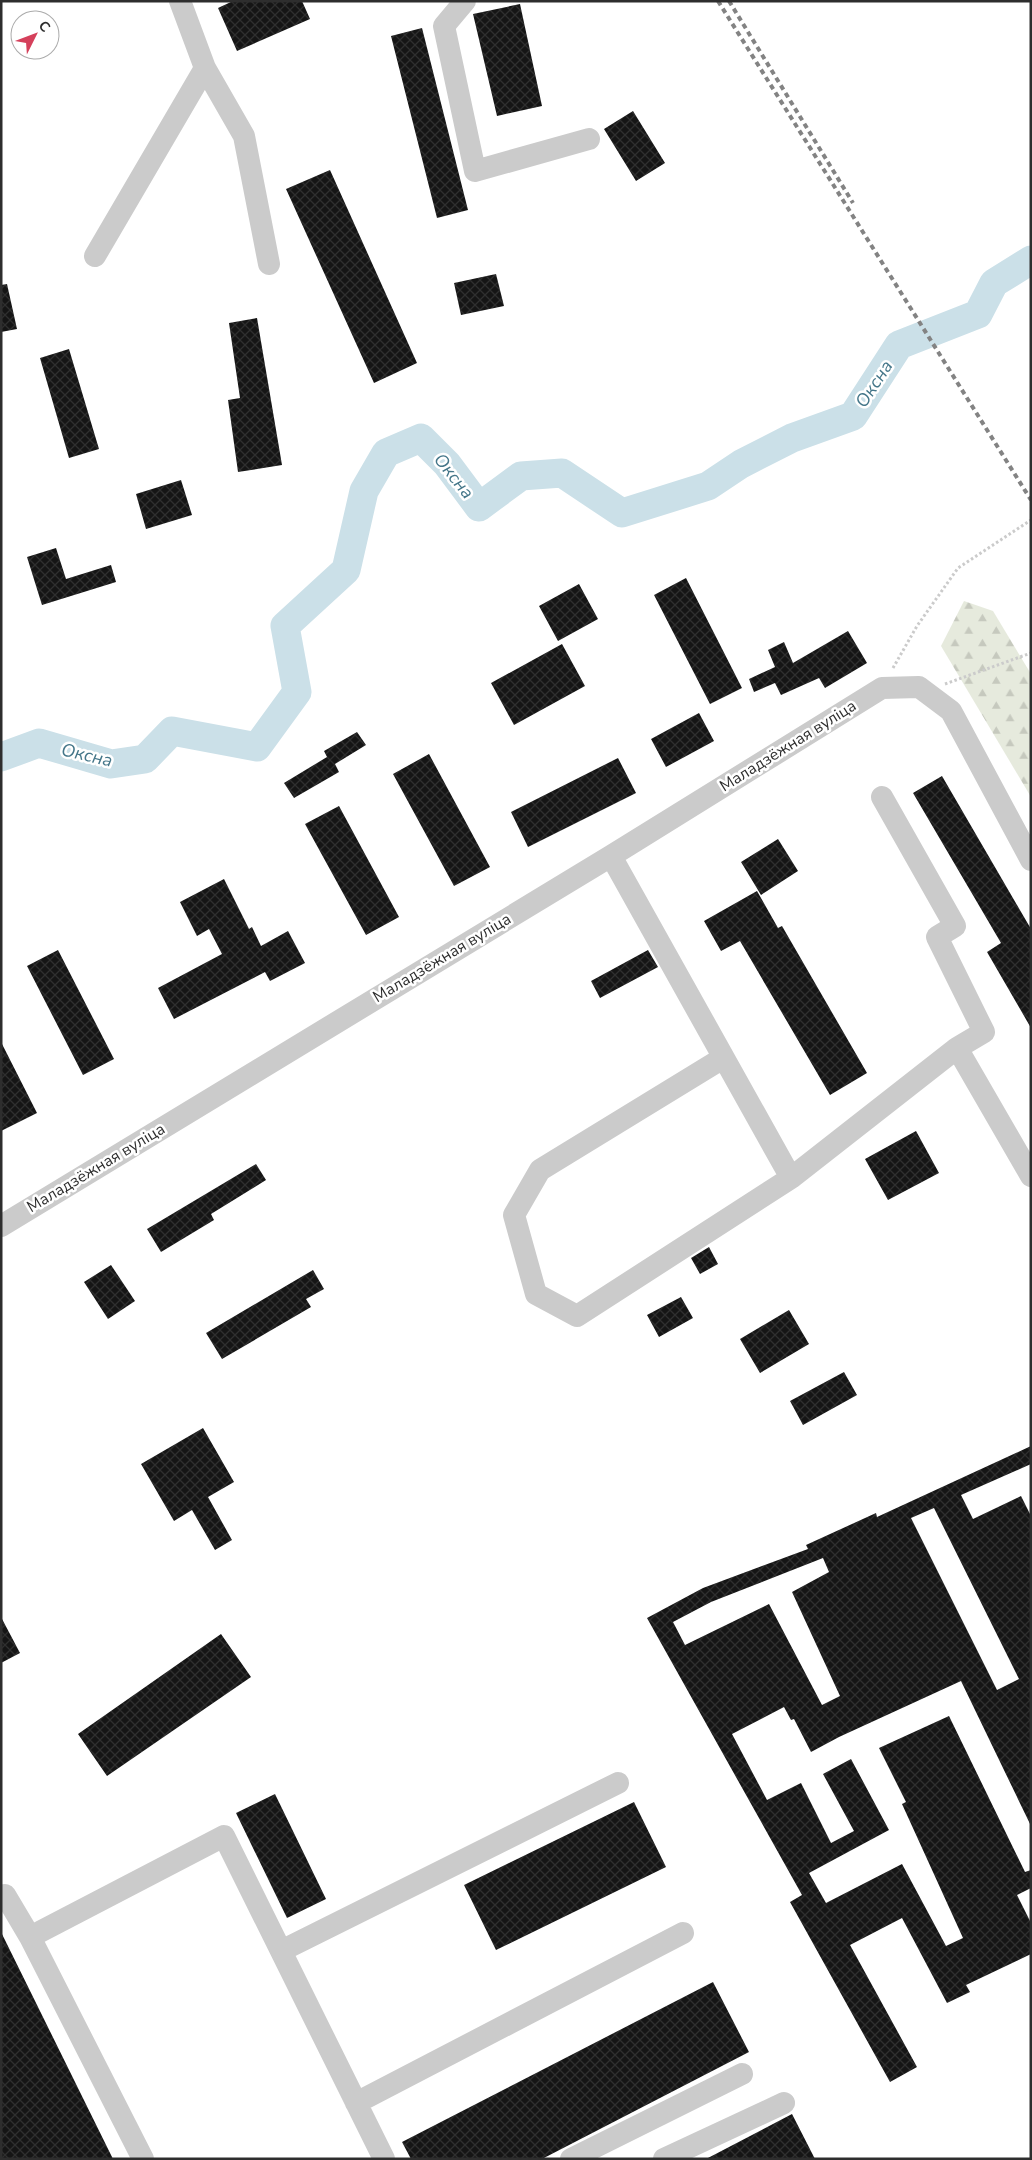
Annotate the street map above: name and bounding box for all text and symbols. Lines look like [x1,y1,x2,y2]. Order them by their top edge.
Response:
north arrow [10,10,60,60]
text: С [34,17,55,37]
water label: Оксна [850,356,898,412]
water label: Оксна [428,448,480,504]
street label: Маладзёжная вуліца [715,695,861,797]
water label: Оксна [59,737,115,773]
street label: Маладзёжная вуліца [369,908,515,1008]
street label: Маладзёжная вуліца [23,1118,169,1218]

